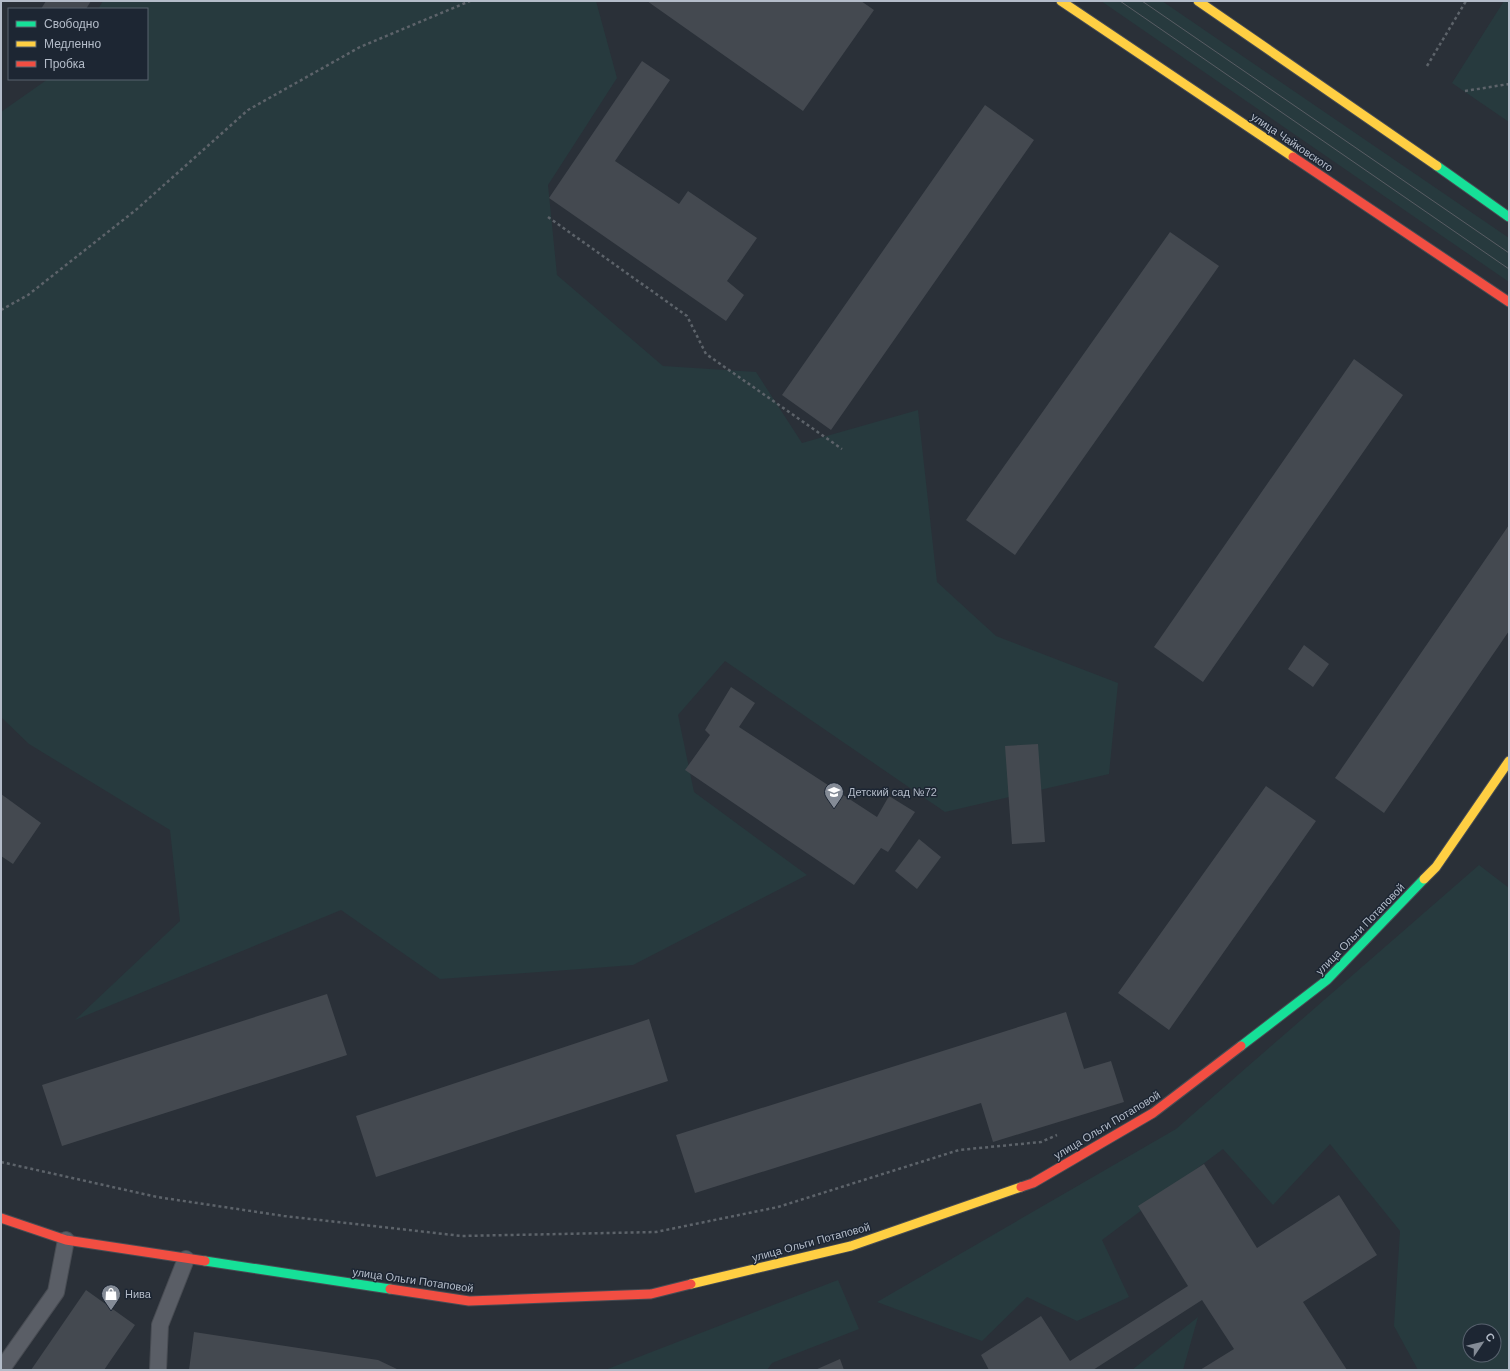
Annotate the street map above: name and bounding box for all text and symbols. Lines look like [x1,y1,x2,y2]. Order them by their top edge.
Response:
legend [8,8,148,80]
text: Свободно [44,17,99,31]
text: Медленно [44,37,101,51]
text: Пробка [44,57,85,71]
street label: улица Чайковского [1249,110,1335,174]
school or university icon: Детский сад №72 [823,781,845,809]
place label: Детский сад №72 [848,786,937,798]
street label: улица Ольги Потаповой [1313,881,1407,977]
street label: улица Ольги Потаповой [1052,1088,1162,1162]
street label: улица Ольги Потаповой [751,1220,871,1264]
street label: улица Ольги Потаповой [352,1266,474,1294]
shop icon: Нива [100,1283,122,1311]
place label: Нива [125,1288,152,1300]
north arrow [1462,1323,1502,1363]
text: С [1483,1331,1497,1344]

